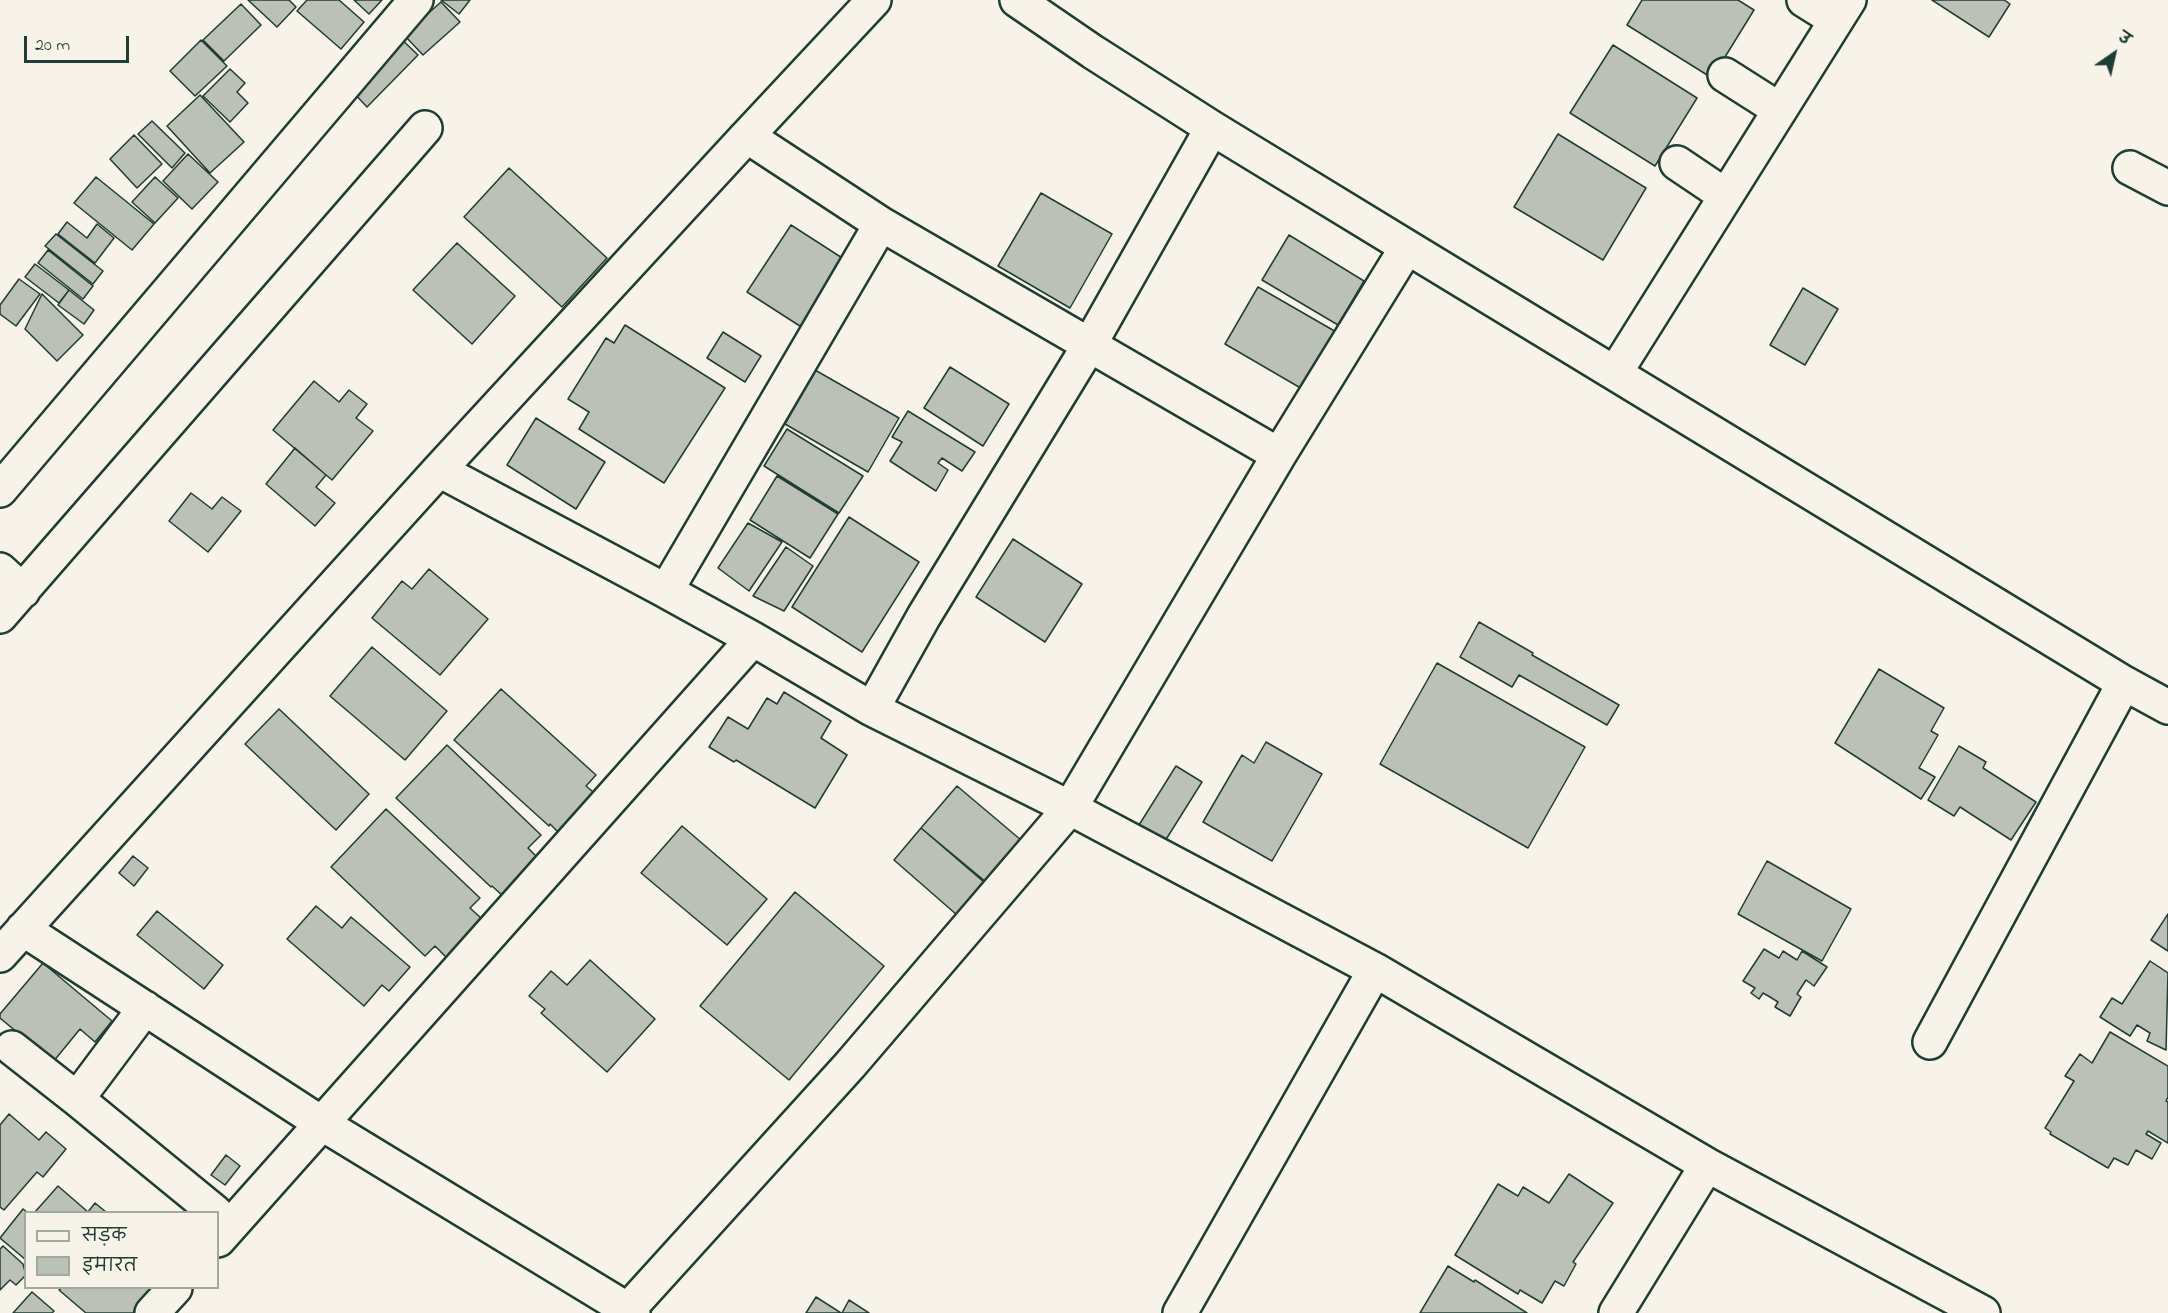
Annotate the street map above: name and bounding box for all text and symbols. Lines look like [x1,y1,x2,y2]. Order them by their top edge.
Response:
scale bar [27,24,132,62]
north arrow [2084,24,2144,84]
text: उ [2113,26,2135,52]
text: 20 m [35,33,70,59]
legend [24,1211,219,1289]
text: सड़क [82,1224,126,1250]
text: इमारत [82,1254,137,1280]

